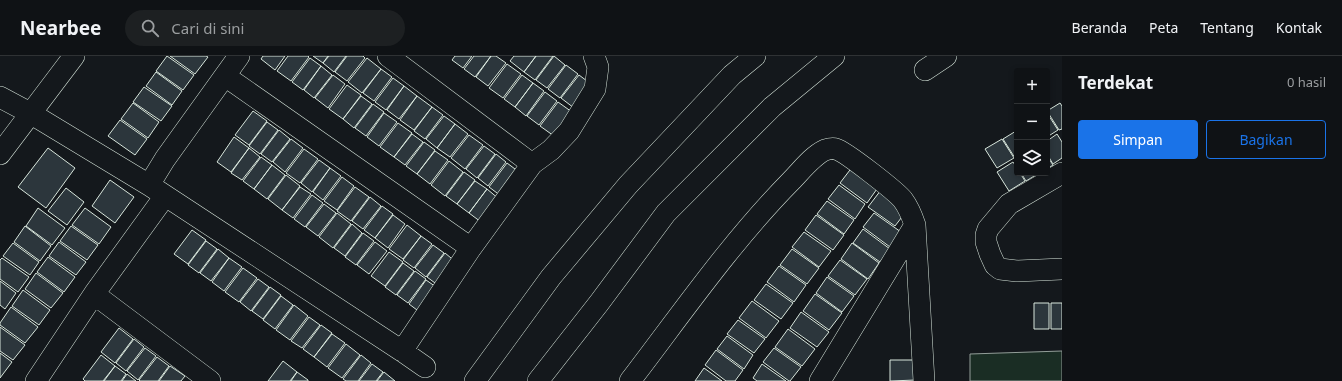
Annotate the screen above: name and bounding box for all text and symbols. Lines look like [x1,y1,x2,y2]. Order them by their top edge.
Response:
search box [125,10,405,46]
text: Nearbee [20,15,101,41]
icon: search [139,17,161,39]
text: Cari di sini [171,18,244,38]
text: Beranda [1072,18,1127,37]
text: Peta [1149,18,1178,37]
text: Tentang [1200,18,1254,37]
text: Kontak [1276,18,1322,37]
map controls [1014,68,1050,176]
button: + [1014,68,1050,104]
text: Terdekat [1078,71,1153,94]
text: 0 hasil [1287,73,1326,91]
button: − [1014,104,1050,140]
button: Simpan [1078,120,1198,159]
button: Bagikan [1206,120,1326,159]
button: layers [1014,140,1050,176]

